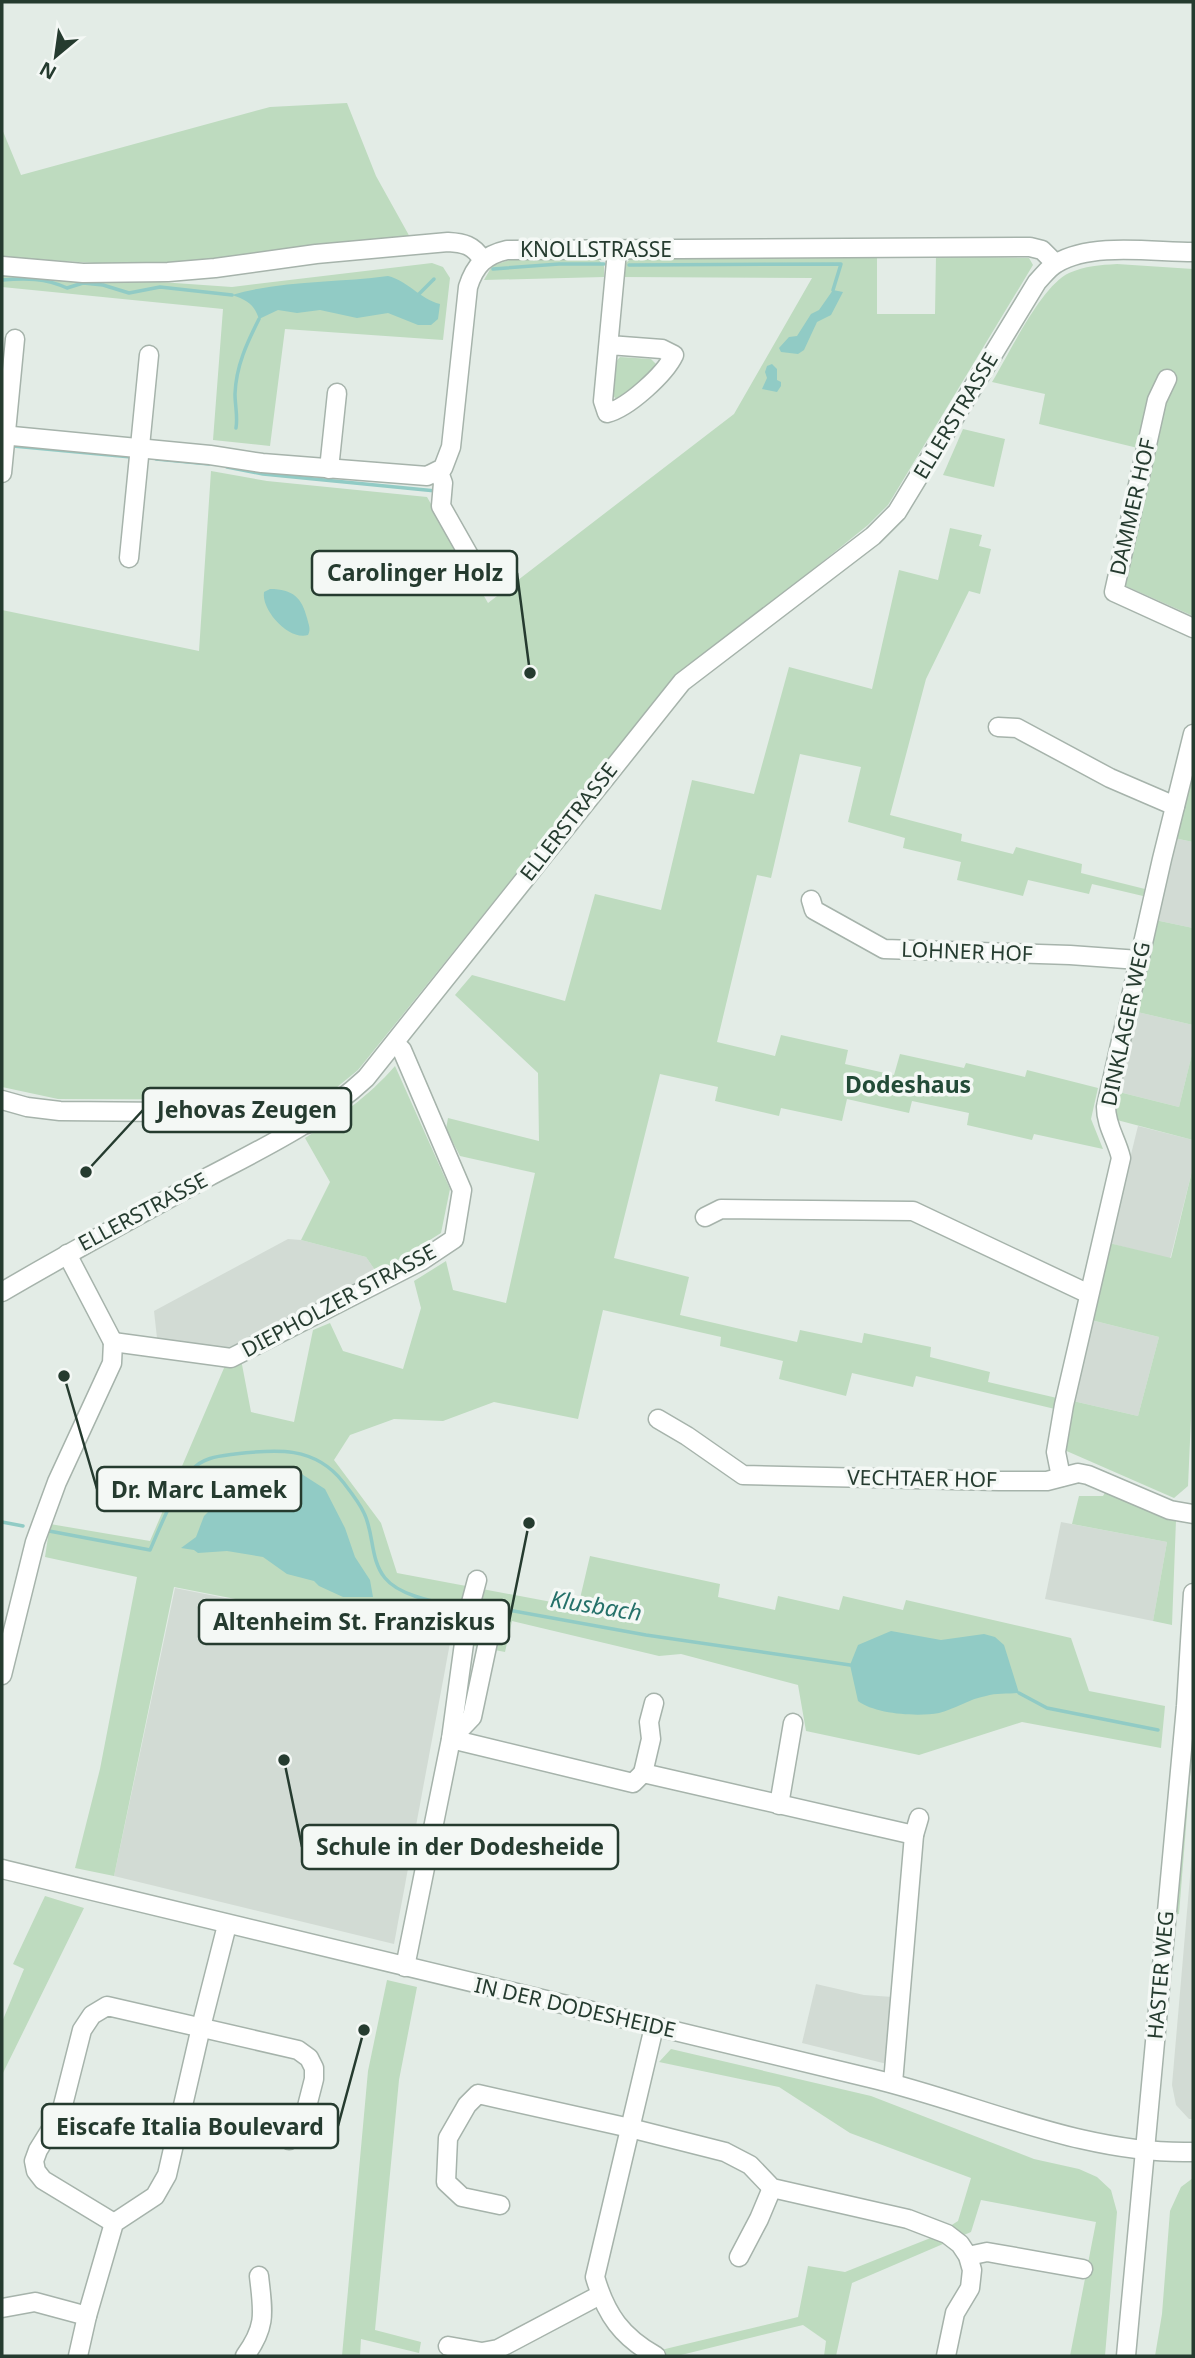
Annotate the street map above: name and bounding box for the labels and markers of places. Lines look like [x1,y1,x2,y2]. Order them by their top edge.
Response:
callout: Carolinger Holz [312,551,517,595]
callout: Jehovas Zeugen [143,1088,351,1132]
callout: Dr. Marc Lamek [97,1467,301,1511]
callout: Altenheim St. Franziskus [199,1600,509,1644]
callout: Schule in der Dodesheide [302,1825,618,1869]
callout: Eiscafe Italia Boulevard [42,2104,338,2148]

